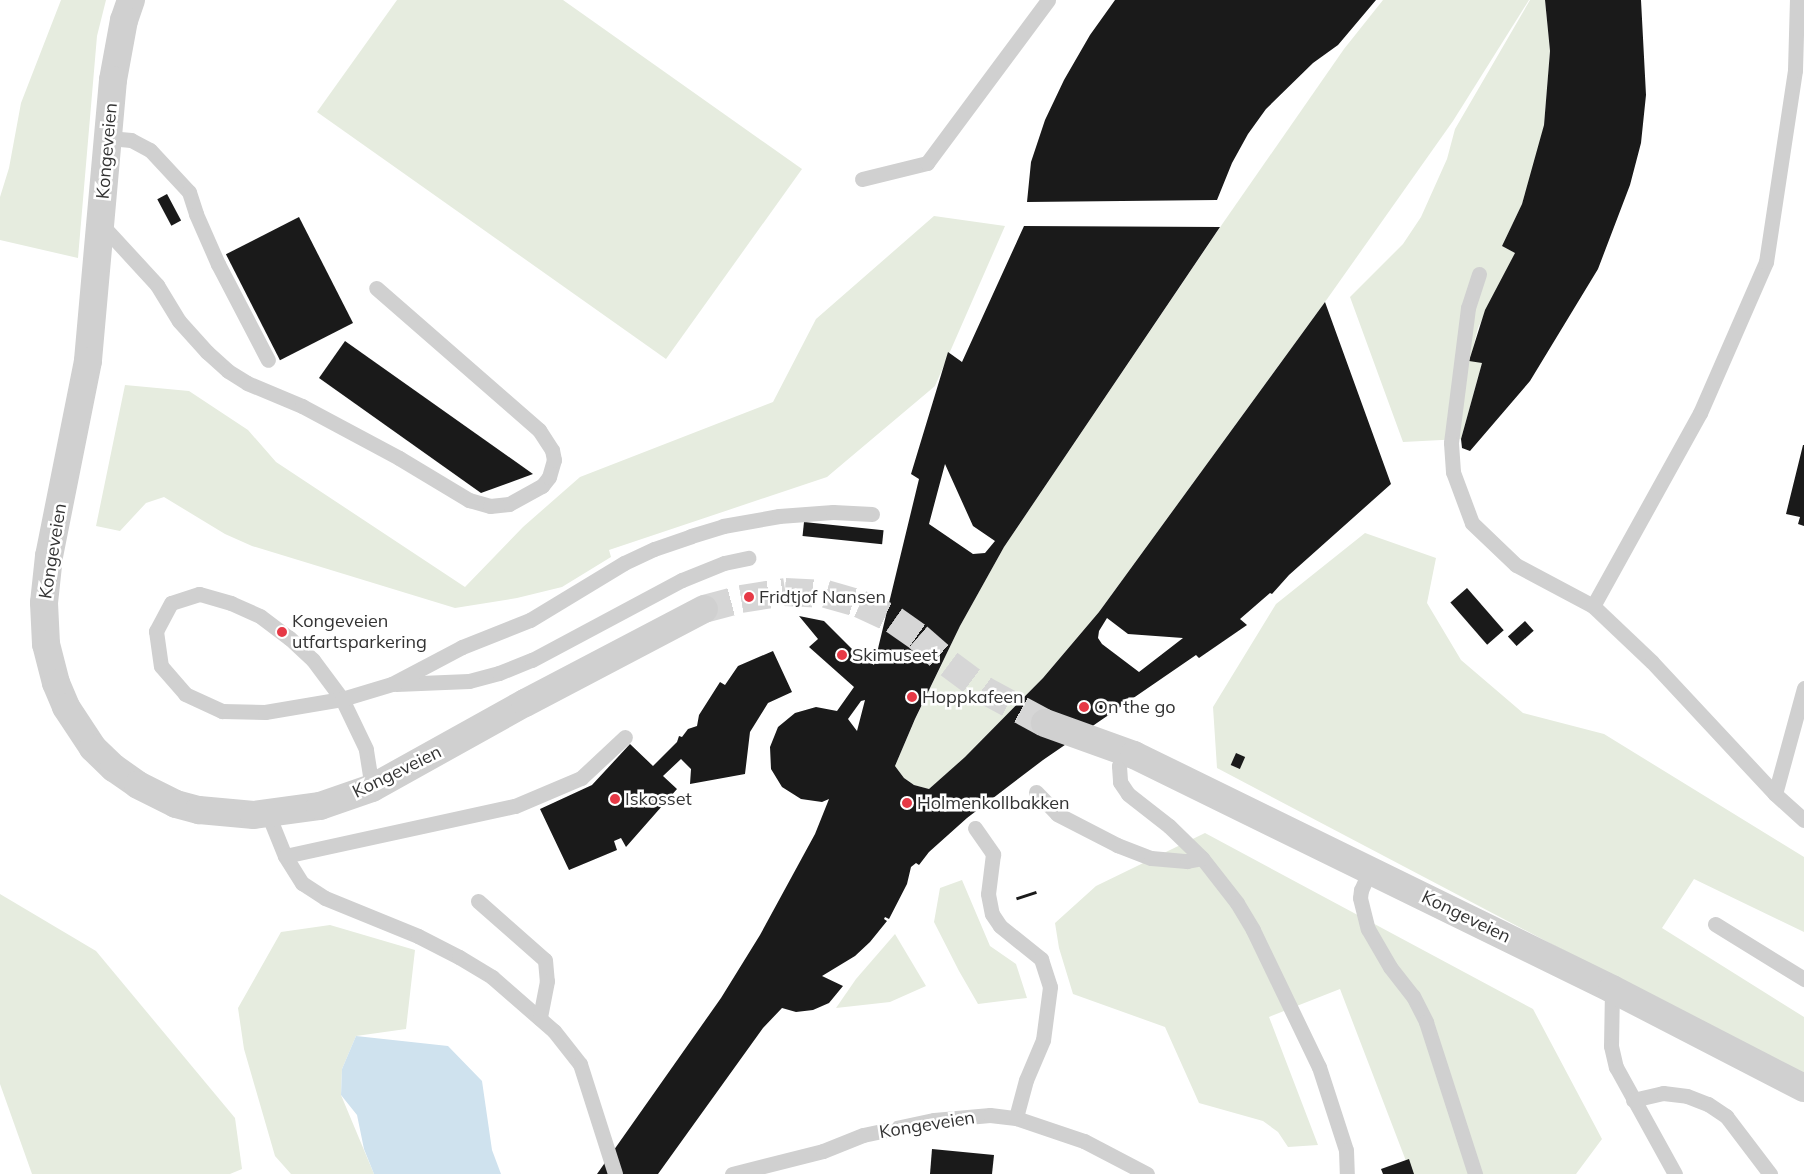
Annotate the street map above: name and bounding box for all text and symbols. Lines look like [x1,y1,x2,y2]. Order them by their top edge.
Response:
street label: Kongeveien [92,102,122,200]
street label: Kongeveien [35,502,71,600]
place label: Fridtjof Nansen [759,586,886,608]
marker: Fridtjof Nansen [743,591,755,603]
place label: Kongeveien utfartsparkering [292,611,427,654]
marker: Kongeveien utfartsparkering [276,626,288,638]
place label: Skimuseet [852,644,938,666]
marker: Skimuseet [836,649,848,661]
place label: Hoppkafeen [922,686,1024,708]
marker: Hoppkafeen [906,691,918,703]
place label: On the go [1094,696,1176,718]
marker: On the go [1078,701,1090,713]
street label: Kongeveien [349,741,445,803]
place label: Iskosset [625,788,692,810]
place label: Holmenkollbakken [917,792,1070,814]
marker: Iskosset [609,793,621,805]
marker: Holmenkollbakken [901,797,913,809]
street label: Kongeveien [1418,886,1514,948]
street label: Kongeveien [878,1107,976,1143]

